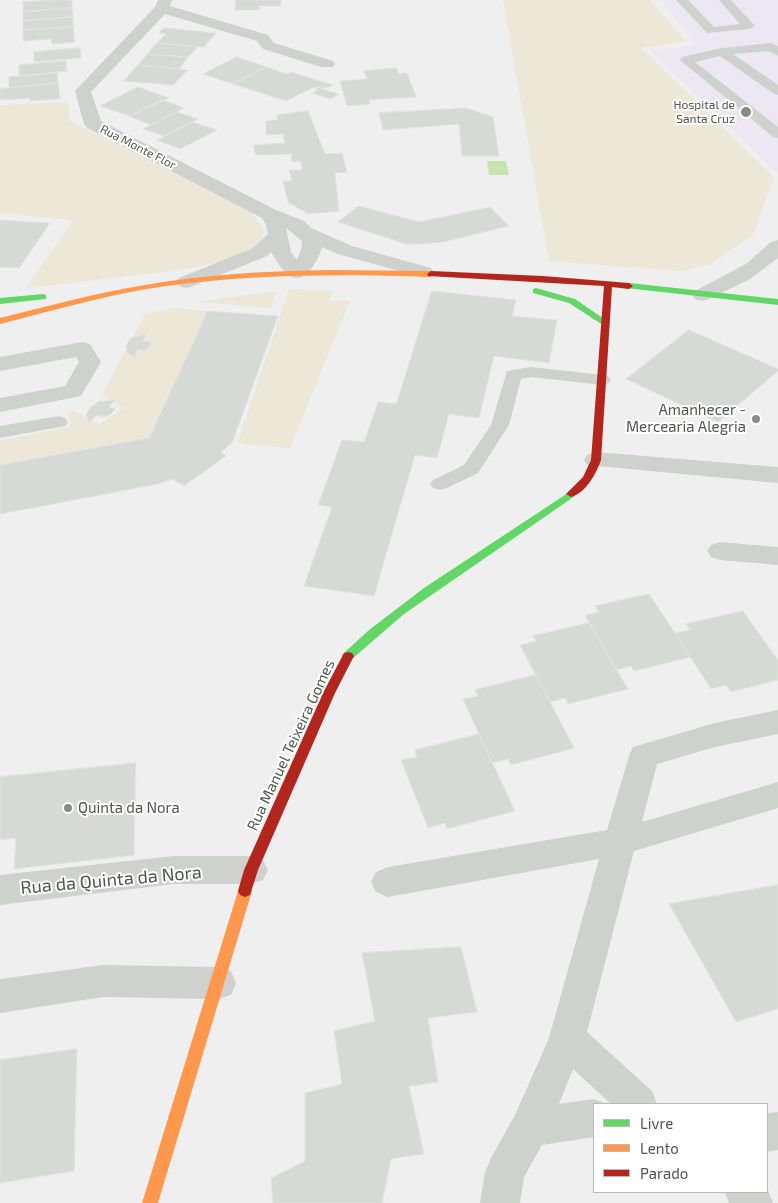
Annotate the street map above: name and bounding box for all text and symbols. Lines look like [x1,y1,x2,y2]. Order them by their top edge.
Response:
place label: Hospital de Santa Cruz [673,98,735,126]
marker: Hospital de Santa Cruz [739,105,753,119]
street label: Rua Monte Flor [98,122,178,172]
place label: Amanhecer - Mercearia Alegria [626,401,746,436]
marker: Amanhecer - Mercearia Alegria [750,413,762,425]
street label: Rua Manuel Teixeira Gomes [243,657,339,833]
place label: Quinta da Nora [78,799,180,817]
marker: Quinta da Nora [62,802,74,814]
street label: Rua da Quinta da Nora [20,861,202,899]
legend [593,1103,768,1193]
text: Livre [640,1114,673,1132]
text: Lento [640,1139,679,1157]
text: Parado [640,1164,688,1182]

